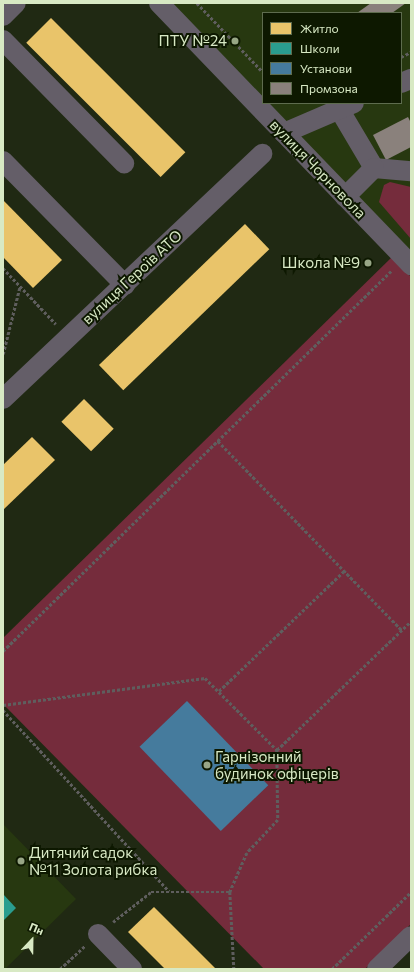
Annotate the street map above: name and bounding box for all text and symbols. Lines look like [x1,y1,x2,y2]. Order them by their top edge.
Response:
legend [262,12,402,104]
text: Житло [300,21,339,35]
place label: ПТУ №24 [159,32,227,50]
marker: ПТУ №24 [230,36,240,46]
text: Школи [300,41,340,55]
text: Установи [300,61,352,75]
text: Промзона [300,81,358,95]
street label: вулиця Чорновола [266,116,370,222]
street label: вулиця Героїв АТО [78,226,186,328]
place label: Школа №9 [282,254,360,272]
marker: Школа №9 [363,258,373,268]
place label: Гарнізонний будинок офіцерів [215,747,339,782]
marker: Гарнізонний будинок офіцерів [202,760,212,770]
place label: Дитячий садок №11 Золота рибка [29,843,157,878]
marker: Дитячий садок №11 Золота рибка [16,856,26,866]
north arrow [12,920,52,960]
text: Пн [27,920,46,937]

